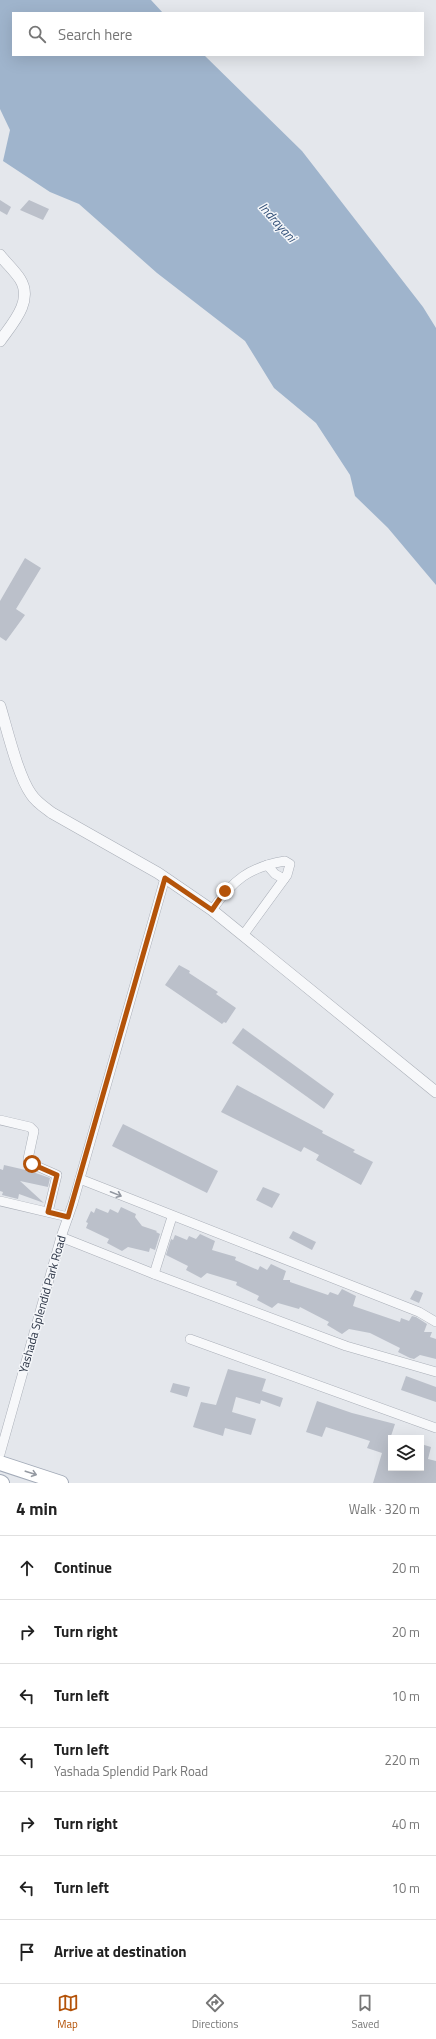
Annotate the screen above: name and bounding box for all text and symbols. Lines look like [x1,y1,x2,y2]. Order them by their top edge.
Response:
search box [12,12,424,56]
icon: search [26,23,48,45]
text: Search here [58,23,132,46]
water label: Indrayani [255,198,302,247]
route end [216,882,234,900]
route start [23,1155,41,1173]
one-way arrow [109,1191,121,1198]
street label: Yashada Splendid Park Road [13,1233,71,1375]
map controls [388,1435,424,1471]
button: layers [388,1435,424,1471]
one-way arrow [24,1470,37,1477]
text: 4 min [16,1496,57,1522]
text: Walk · 320 m [349,1499,420,1519]
text: Continue [54,1556,112,1579]
icon: ahead [16,1557,38,1579]
text: 20 m [392,1558,420,1578]
text: Turn right [54,1620,118,1643]
icon: right [16,1621,38,1643]
text: 20 m [392,1622,420,1642]
text: Turn left [54,1684,109,1707]
icon: left [16,1685,38,1707]
text: 10 m [392,1686,420,1706]
text: Turn left [54,1738,109,1761]
icon: left [16,1749,38,1771]
text: 220 m [384,1750,420,1770]
text: Yashada Splendid Park Road [54,1761,208,1781]
text: Turn right [54,1812,118,1835]
icon: right [16,1813,38,1835]
text: 40 m [392,1814,420,1834]
text: Turn left [54,1876,109,1899]
icon: left [16,1877,38,1899]
text: 10 m [392,1878,420,1898]
text: Arrive at destination [54,1940,187,1963]
icon: arrive [16,1941,38,1963]
tab: Map [57,1992,79,2032]
tab: Directions [192,1992,238,2032]
tab: Saved [351,1992,379,2032]

